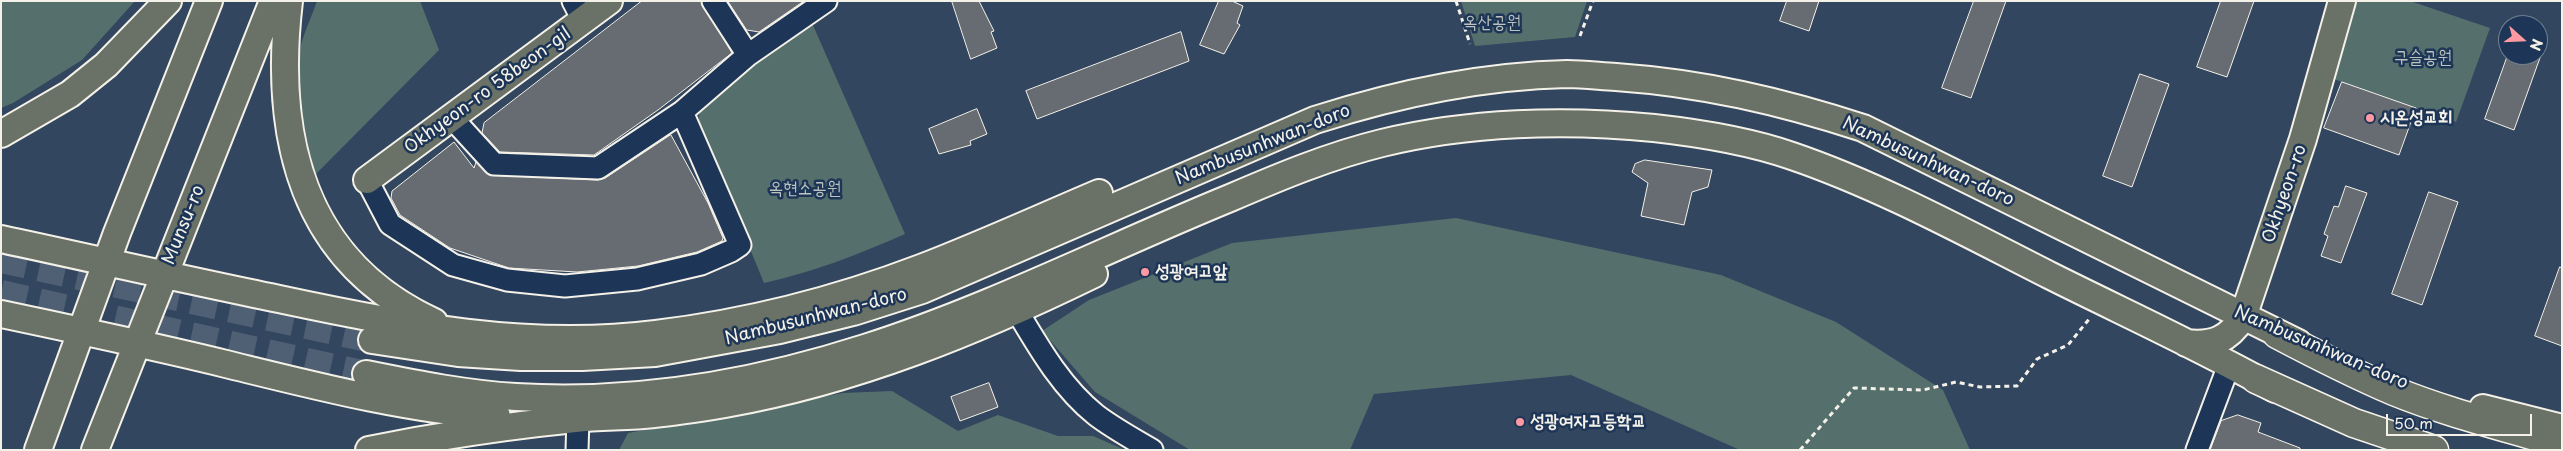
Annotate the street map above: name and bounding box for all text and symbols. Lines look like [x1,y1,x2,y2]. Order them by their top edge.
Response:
park label: 옥산공원 [1463,12,1521,34]
north arrow [2498,15,2548,65]
street label: Okhyeon-ro 58beon-gil [400,23,576,159]
text: N [2525,36,2548,54]
park label: 구슬공원 [2394,47,2452,69]
street label: Nambusunhwan-doro [1172,100,1354,190]
place label: 시온성교회 [2380,107,2452,129]
marker: 시온성교회 [2364,112,2376,124]
street label: Nambusunhwan-doro [1839,113,2017,211]
street label: Okhyeon-ro [2258,142,2312,246]
park label: 옥현소공원 [769,178,841,200]
street label: Munsu-ro [158,182,210,268]
place label: 성광여고앞 [1155,261,1227,283]
marker: 성광여고앞 [1139,266,1151,278]
street label: Nambusunhwan-doro [723,284,909,350]
street label: Nambusunhwan-doro [2231,302,2411,394]
scale bar [2388,404,2534,436]
place label: 성광여자고등학교 [1530,411,1646,433]
text: 50 m [2394,411,2433,434]
marker: 성광여자고등학교 [1514,416,1526,428]

